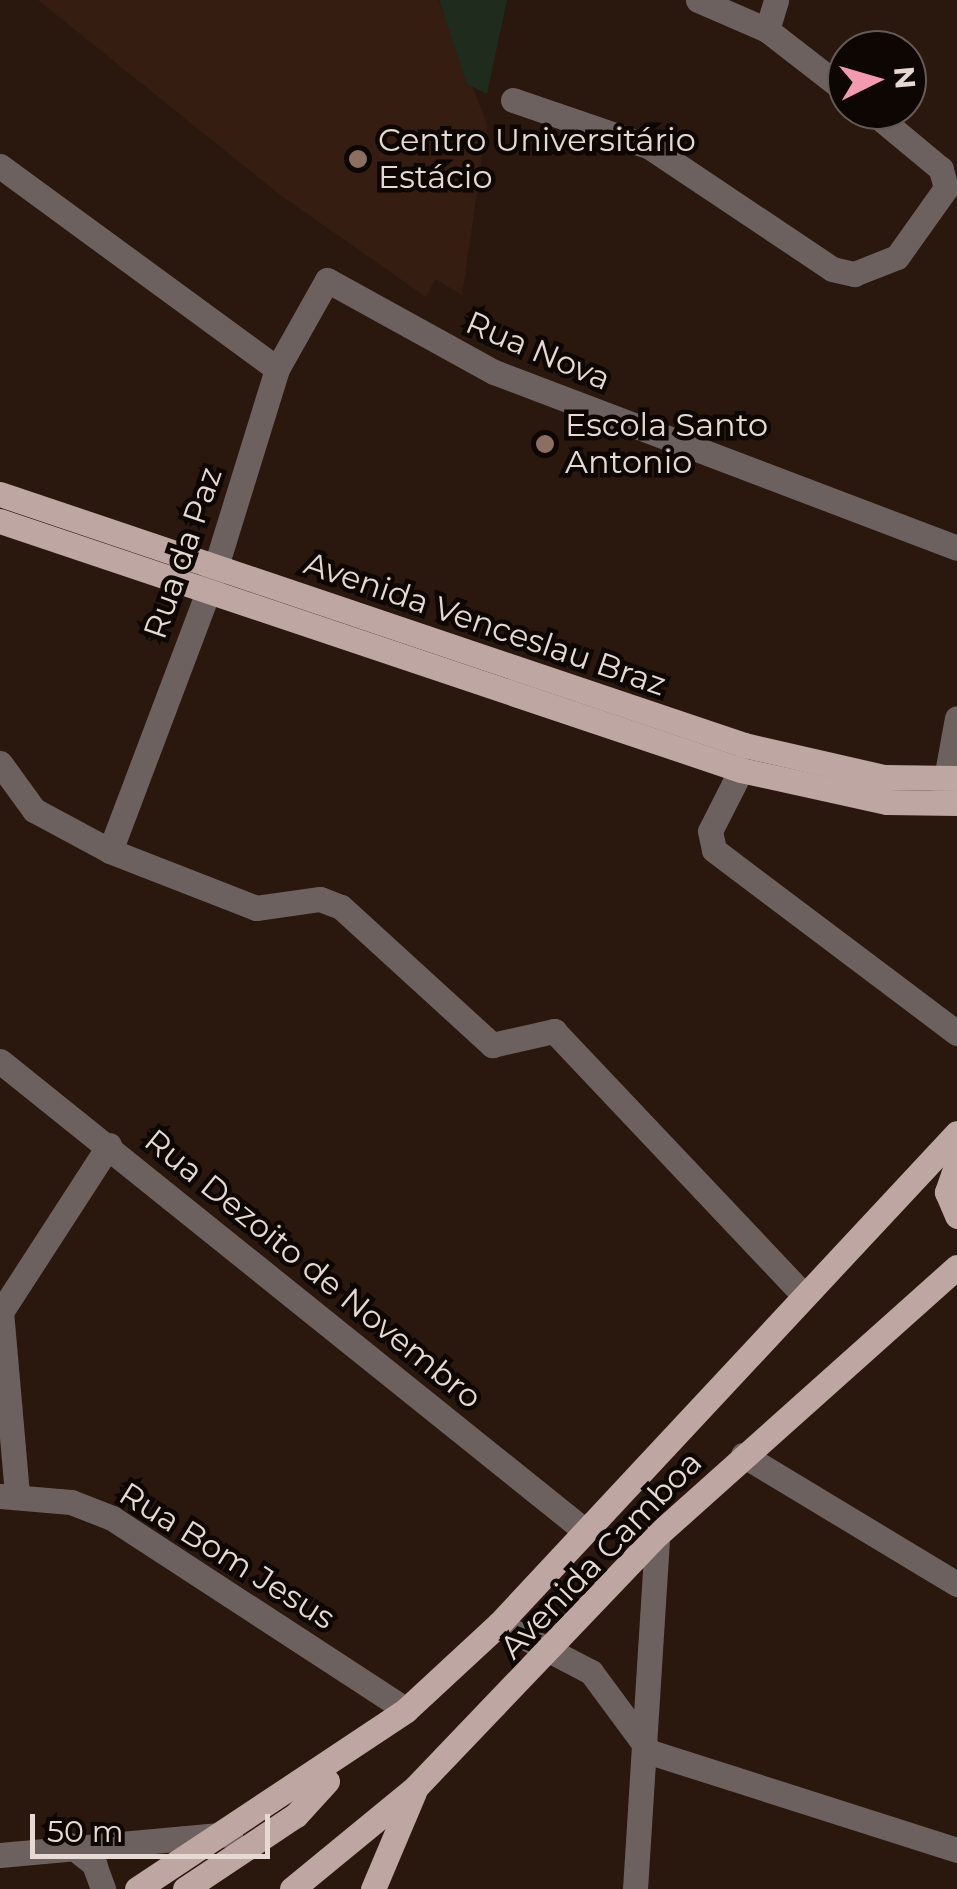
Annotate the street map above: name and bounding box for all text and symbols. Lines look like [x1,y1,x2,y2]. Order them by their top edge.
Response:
north arrow [827,30,927,130]
text: N [887,65,923,90]
place label: Centro Universitário Estácio [378,122,696,197]
marker: Centro Universitário Estácio [347,148,369,170]
street label: Rua Nova [460,303,616,399]
place label: Escola Santo Antonio [565,407,768,482]
marker: Escola Santo Antonio [534,433,556,455]
street label: Rua da Paz [136,462,230,644]
street label: Avenida Venceslau Braz [299,544,671,704]
street label: Rua Dezoito de Novembro [137,1121,489,1417]
street label: Avenida Camboa [492,1443,710,1667]
street label: Rua Bom Jesus [112,1474,342,1638]
scale bar [35,1794,275,1856]
text: 50 m [47,1813,124,1850]

